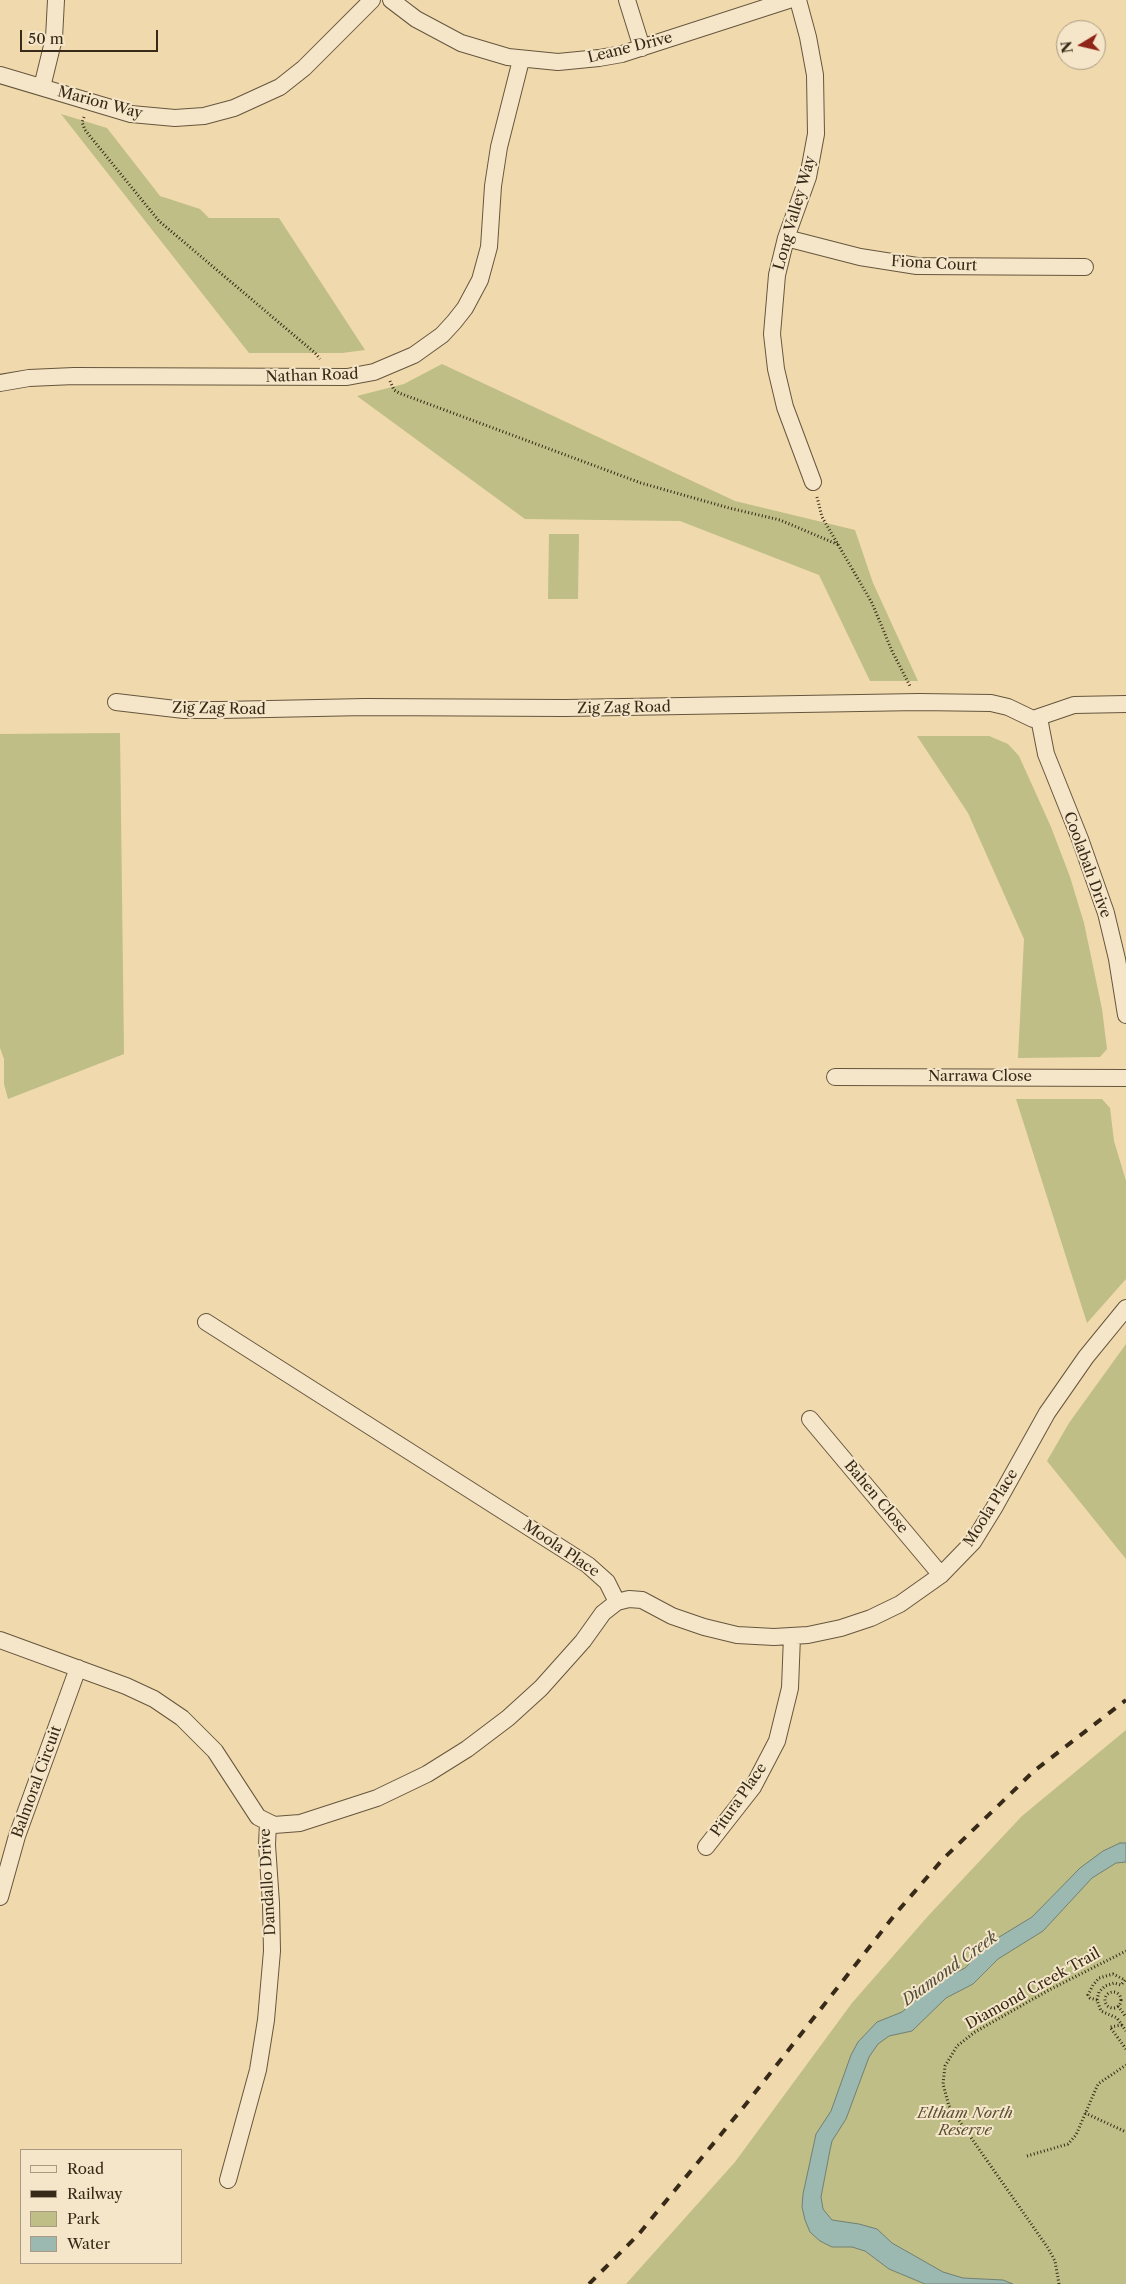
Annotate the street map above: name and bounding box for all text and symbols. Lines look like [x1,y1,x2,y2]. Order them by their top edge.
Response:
scale bar [22,20,160,52]
north arrow [1056,20,1106,70]
text: 50 m [28,29,64,48]
street label: Leane Drive [586,29,674,67]
text: N [1057,40,1077,55]
street label: Marion Way [55,83,145,123]
street label: Long Valley Way [770,154,820,272]
street label: Fiona Court [890,253,978,275]
street label: Nathan Road [265,365,359,387]
street label: Zig Zag Road [577,698,671,718]
street label: Zig Zag Road [172,699,266,719]
street label: Coolabah Drive [1059,809,1115,921]
street label: Narrawa Close [928,1068,1032,1086]
street label: Bahen Close [840,1457,912,1537]
street label: Moola Place [960,1466,1022,1550]
street label: Moola Place [519,1517,603,1581]
street label: Balmoral Circuit [8,1724,66,1840]
street label: Pitura Place [707,1760,771,1840]
street label: Dandallo Drive [256,1828,280,1936]
water label: Diamond Creek [898,1928,1002,2010]
street label: Diamond Creek Trail [963,1945,1103,2033]
park label: Eltham North Reserve [917,2105,1013,2140]
legend [20,2149,182,2264]
text: Road [67,2159,104,2178]
text: Railway [67,2184,123,2203]
text: Park [67,2209,100,2228]
text: Water [67,2234,110,2253]

